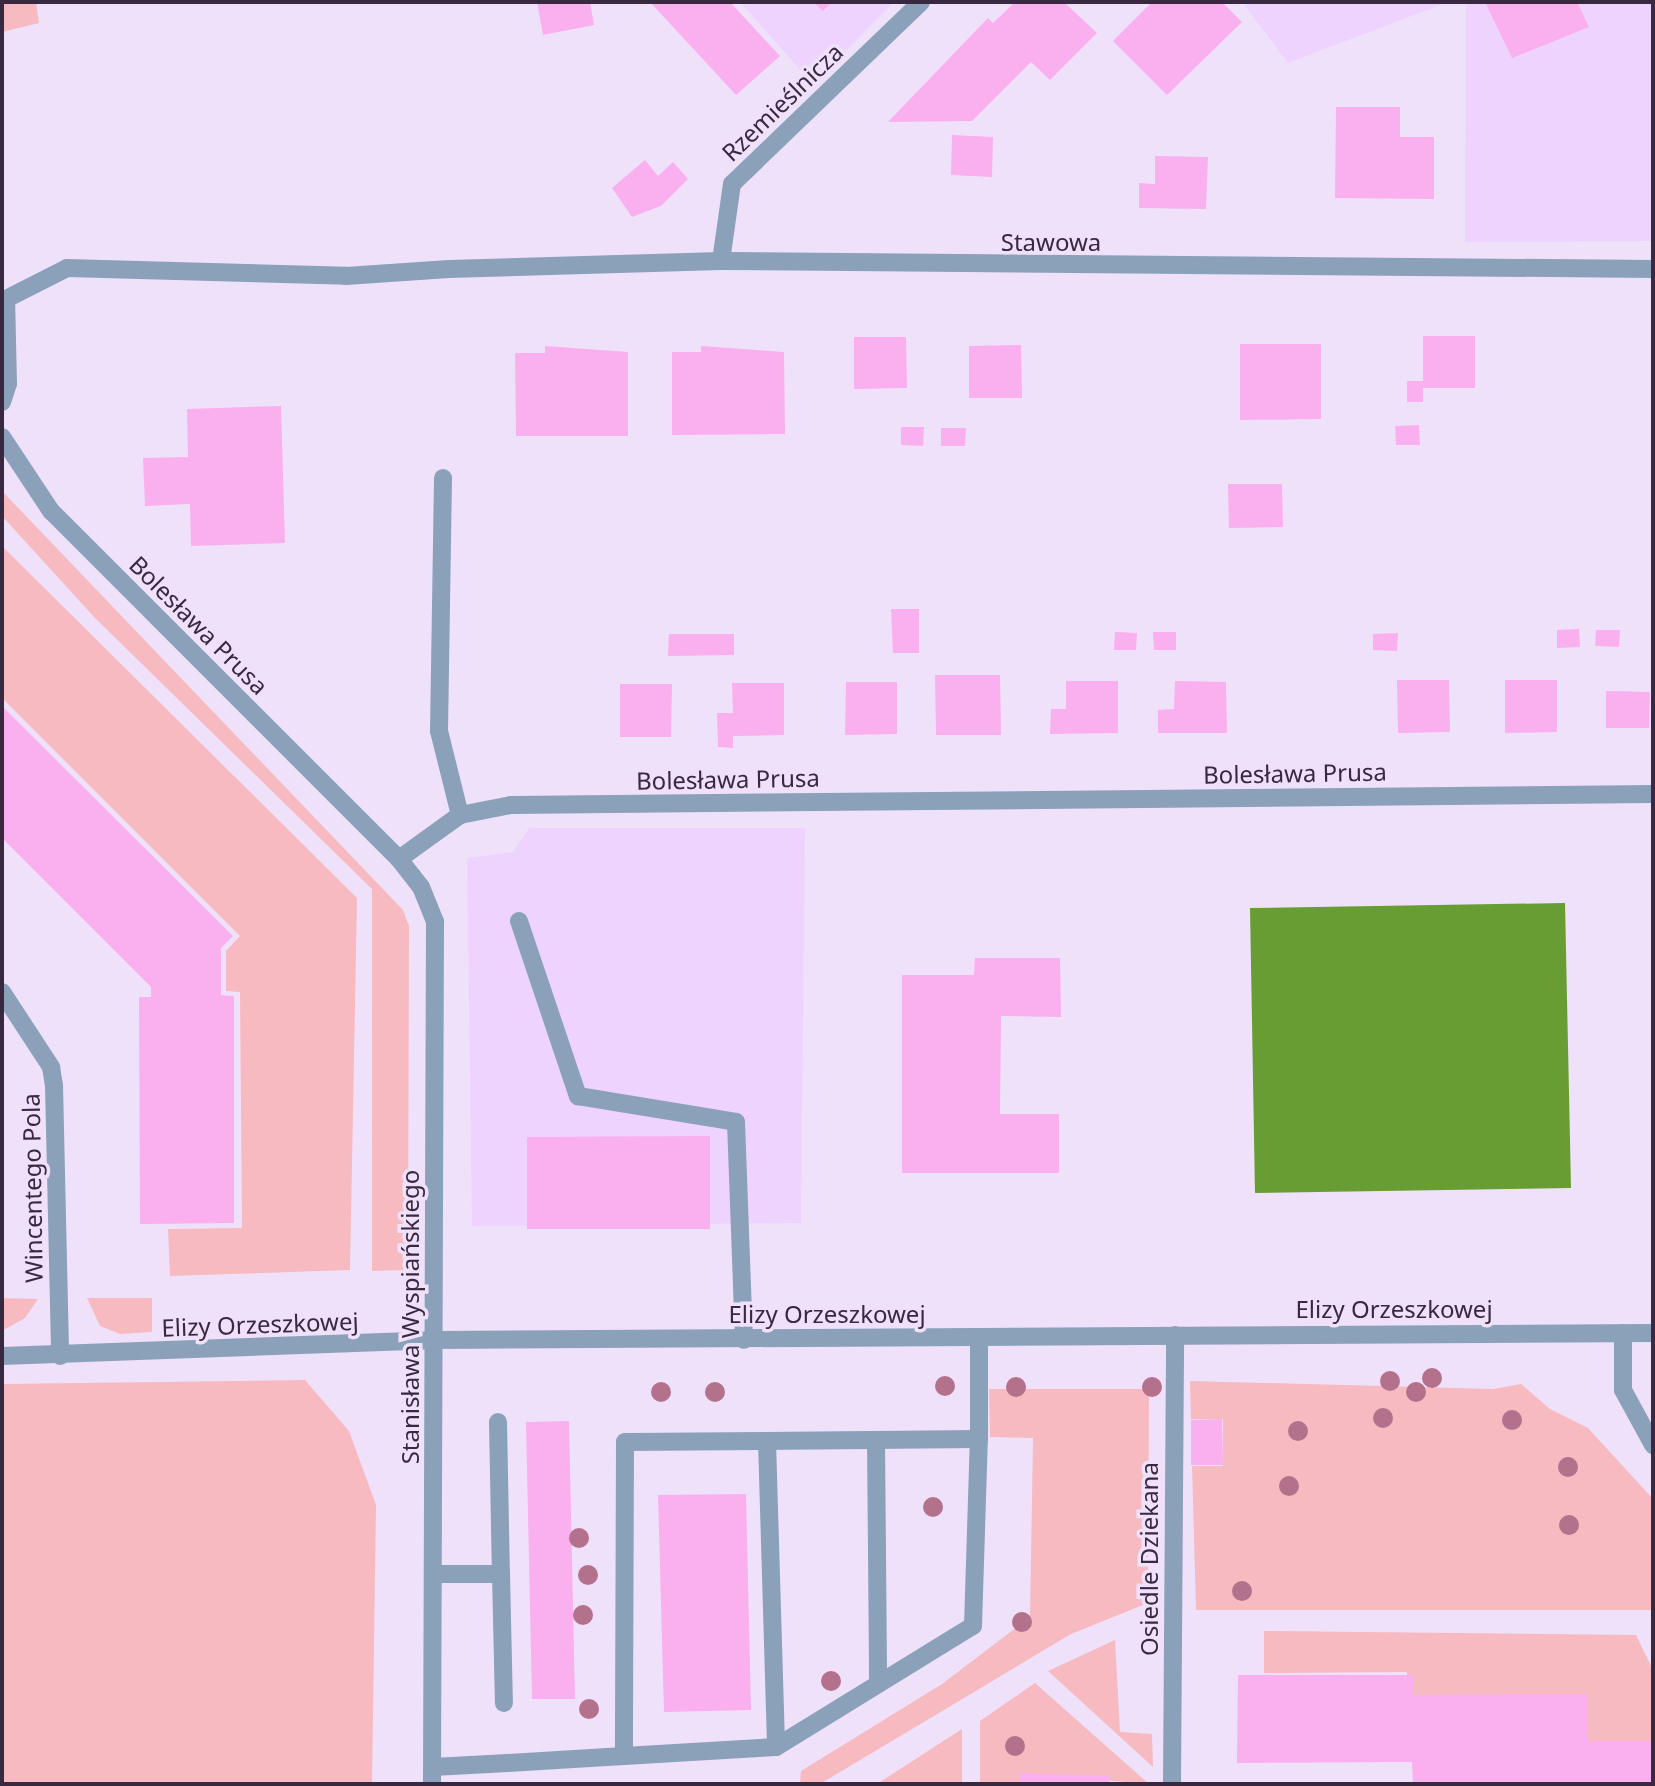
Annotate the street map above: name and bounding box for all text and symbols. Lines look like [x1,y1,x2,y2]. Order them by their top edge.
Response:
street label: Rzemieślnicza [716,37,848,167]
street label: Stawowa [1001,228,1101,256]
street label: Bolesława Prusa [124,550,274,700]
street label: Bolesława Prusa [1203,757,1387,789]
street label: Bolesława Prusa [636,763,820,795]
street label: Wincentego Pola [16,1093,48,1283]
street label: Stanisława Wyspiańskiego [396,1170,424,1464]
street label: Elizy Orzeszkowej [1295,1295,1493,1323]
street label: Elizy Orzeszkowej [728,1300,926,1328]
street label: Elizy Orzeszkowej [161,1306,359,1342]
street label: Osiedle Dziekana [1135,1462,1163,1656]

